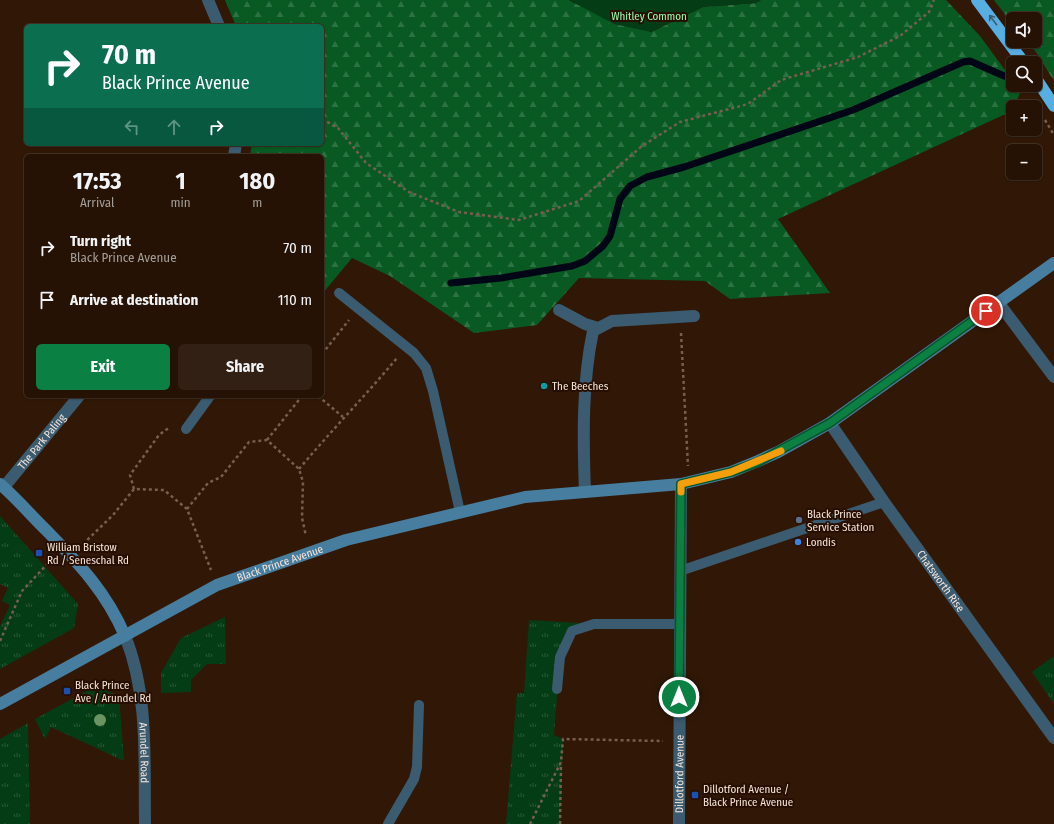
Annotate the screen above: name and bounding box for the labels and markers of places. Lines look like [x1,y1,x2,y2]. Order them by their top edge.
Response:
pin [969,294,1003,328]
place label: The Beeches [552,380,609,393]
marker: The Beeches [539,381,549,391]
place label: Black Prince Service Station [807,508,874,534]
marker: Black Prince Service Station [794,515,804,525]
place label: Londis [806,536,836,549]
marker: Londis [793,537,803,547]
place label: William Bristow Rd / Seneschal Rd [47,541,129,567]
marker: William Bristow Rd / Seneschal Rd [34,548,44,558]
place label: Black Prince Ave / Arundel Rd [75,679,151,705]
marker: Black Prince Ave / Arundel Rd [62,686,72,696]
place label: Dillotford Avenue / Black Prince Avenue [703,783,793,809]
marker: Dillotford Avenue / Black Prince Avenue [690,790,700,800]

